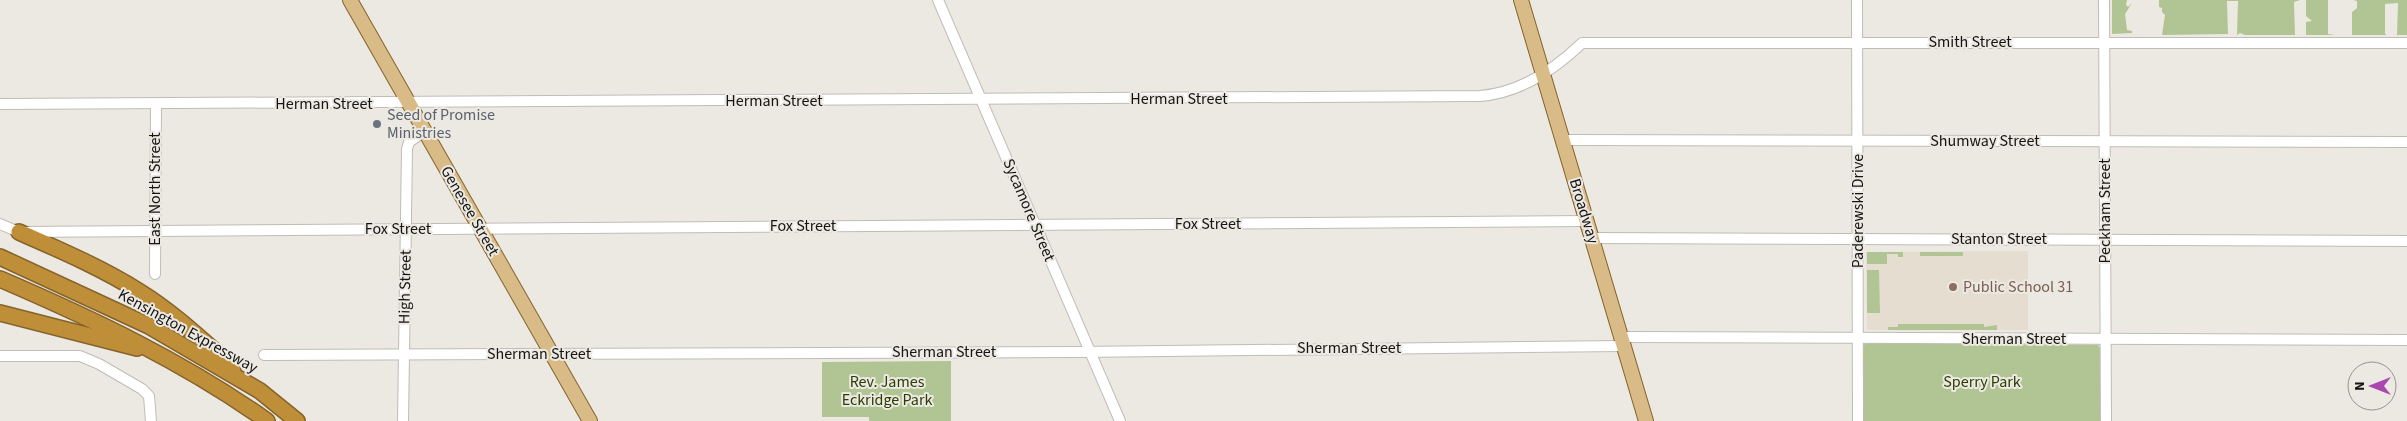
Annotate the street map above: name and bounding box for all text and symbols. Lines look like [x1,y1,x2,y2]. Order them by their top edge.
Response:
street label: Smith Street [1928,31,2012,53]
street label: Herman Street [1130,88,1228,110]
street label: Herman Street [725,90,823,112]
street label: Herman Street [275,93,373,115]
place label: Seed of Promise Ministries [387,104,495,144]
marker: Seed of Promise Ministries [371,118,383,130]
street label: Shumway Street [1930,130,2040,152]
street label: East North Street [144,132,166,246]
street label: Paderewski Drive [1847,154,1869,268]
street label: Sycamore Street [997,155,1061,265]
street label: Peckham Street [2094,158,2116,264]
street label: Genesee Street [435,162,505,260]
street label: Broadway [1564,176,1604,247]
street label: Fox Street [1175,213,1242,235]
street label: Fox Street [770,215,837,237]
street label: Fox Street [365,218,432,240]
street label: Stanton Street [1951,228,2048,250]
street label: High Street [393,249,417,324]
place label: Public School 31 [1963,276,2073,298]
marker: Public School 31 [1947,281,1959,293]
street label: Kensington Expressway [114,283,262,379]
street label: Sherman Street [1962,328,2067,350]
street label: Sherman Street [1297,337,1402,359]
street label: Sherman Street [892,341,997,363]
street label: Sherman Street [487,343,592,365]
north arrow [2347,361,2397,411]
park label: Rev. James Eckridge Park [842,371,932,411]
park label: Sperry Park [1943,371,2021,393]
text: N [2350,381,2370,391]

